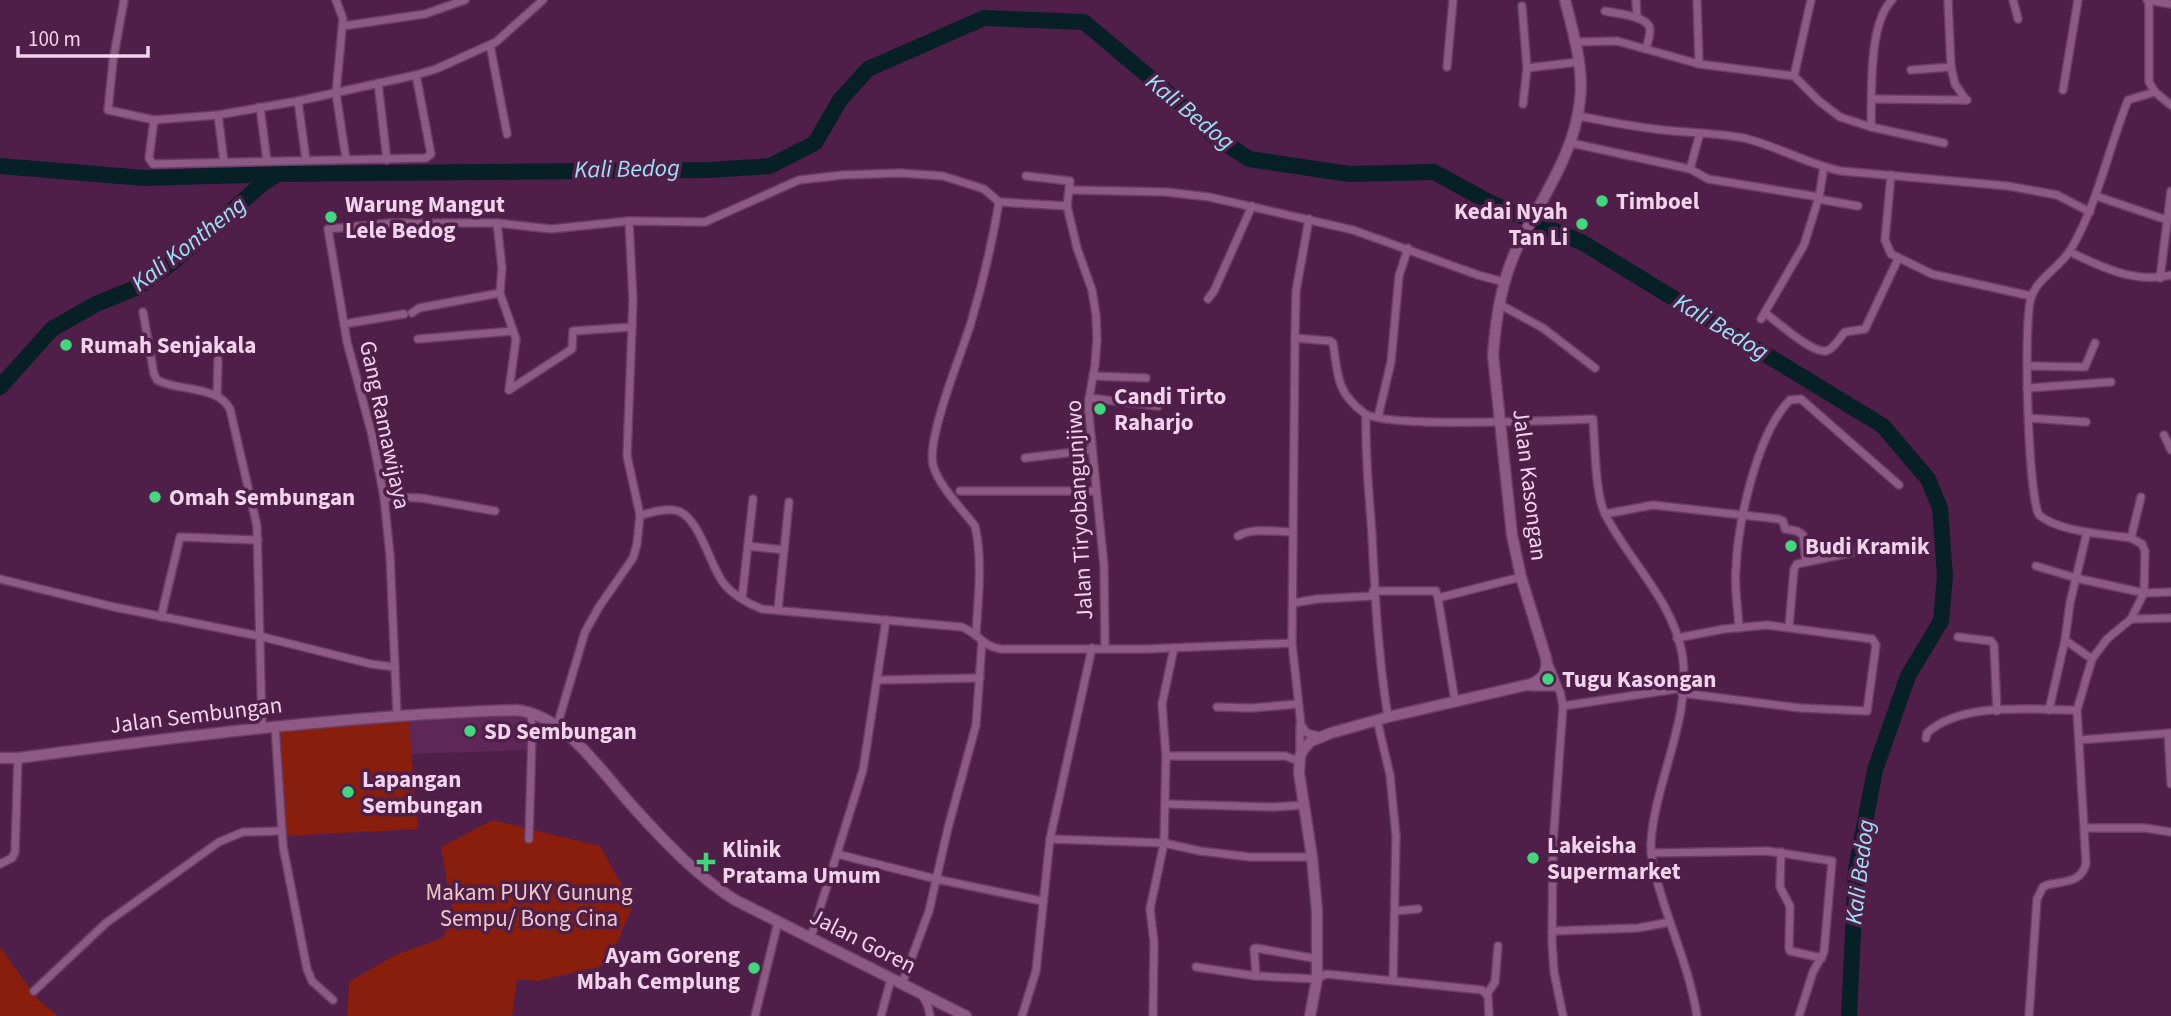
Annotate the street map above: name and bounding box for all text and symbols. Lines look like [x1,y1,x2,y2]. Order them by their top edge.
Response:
scale bar [18,14,147,58]
text: 100 m [28,24,81,54]
water label: Kali Bedog [1138,65,1242,159]
water label: Kali Bedog [574,151,680,187]
place label: Timboel [1616,185,1700,218]
water label: Kali Kontheng [124,188,254,300]
place label: Warung Mangut Lele Bedog [345,188,505,247]
marker: Timboel [1594,193,1610,209]
place label: Kedai Nyah Tan Li [1454,195,1568,254]
marker: Warung Mangut Lele Bedog [323,209,339,225]
marker: Kedai Nyah Tan Li [1574,216,1590,232]
water label: Kali Bedog [1667,285,1775,369]
place label: Rumah Senjakala [80,329,256,362]
marker: Rumah Senjakala [58,337,74,353]
street label: Gang Ramawijaya [351,338,419,512]
place label: Candi Tirto Raharjo [1114,380,1226,439]
street label: Jalan Tiryobangunjiwo [1057,399,1101,621]
marker: Candi Tirto Raharjo [1092,401,1108,417]
street label: Jalan Kasongan [1504,407,1556,563]
place label: Omah Sembungan [169,481,355,514]
marker: Omah Sembungan [147,489,163,505]
place label: Budi Kramik [1805,530,1930,563]
marker: Budi Kramik [1783,538,1799,554]
place label: Tugu Kasongan [1562,663,1716,696]
marker: Tugu Kasongan [1540,671,1556,687]
street label: Jalan Sembungan [108,688,284,742]
place label: SD Sembungan [484,715,637,748]
marker: SD Sembungan [462,723,478,739]
place label: Lapangan Sembungan [362,763,483,822]
marker: Lapangan Sembungan [340,784,356,800]
water label: Kali Bedog [1836,817,1884,927]
place label: Lakeisha Supermarket [1547,829,1681,888]
place label: Klinik Pratama Umum [722,833,881,892]
marker: Lakeisha Supermarket [1525,850,1541,866]
marker: Klinik Pratama Umum [696,852,716,872]
park label: Makam PUKY Gunung Sempu/ Bong Cina [425,876,633,935]
street label: Jalan Goren [804,900,922,982]
place label: Ayam Goreng Mbah Cemplung [576,939,740,998]
marker: Ayam Goreng Mbah Cemplung [746,960,762,976]

